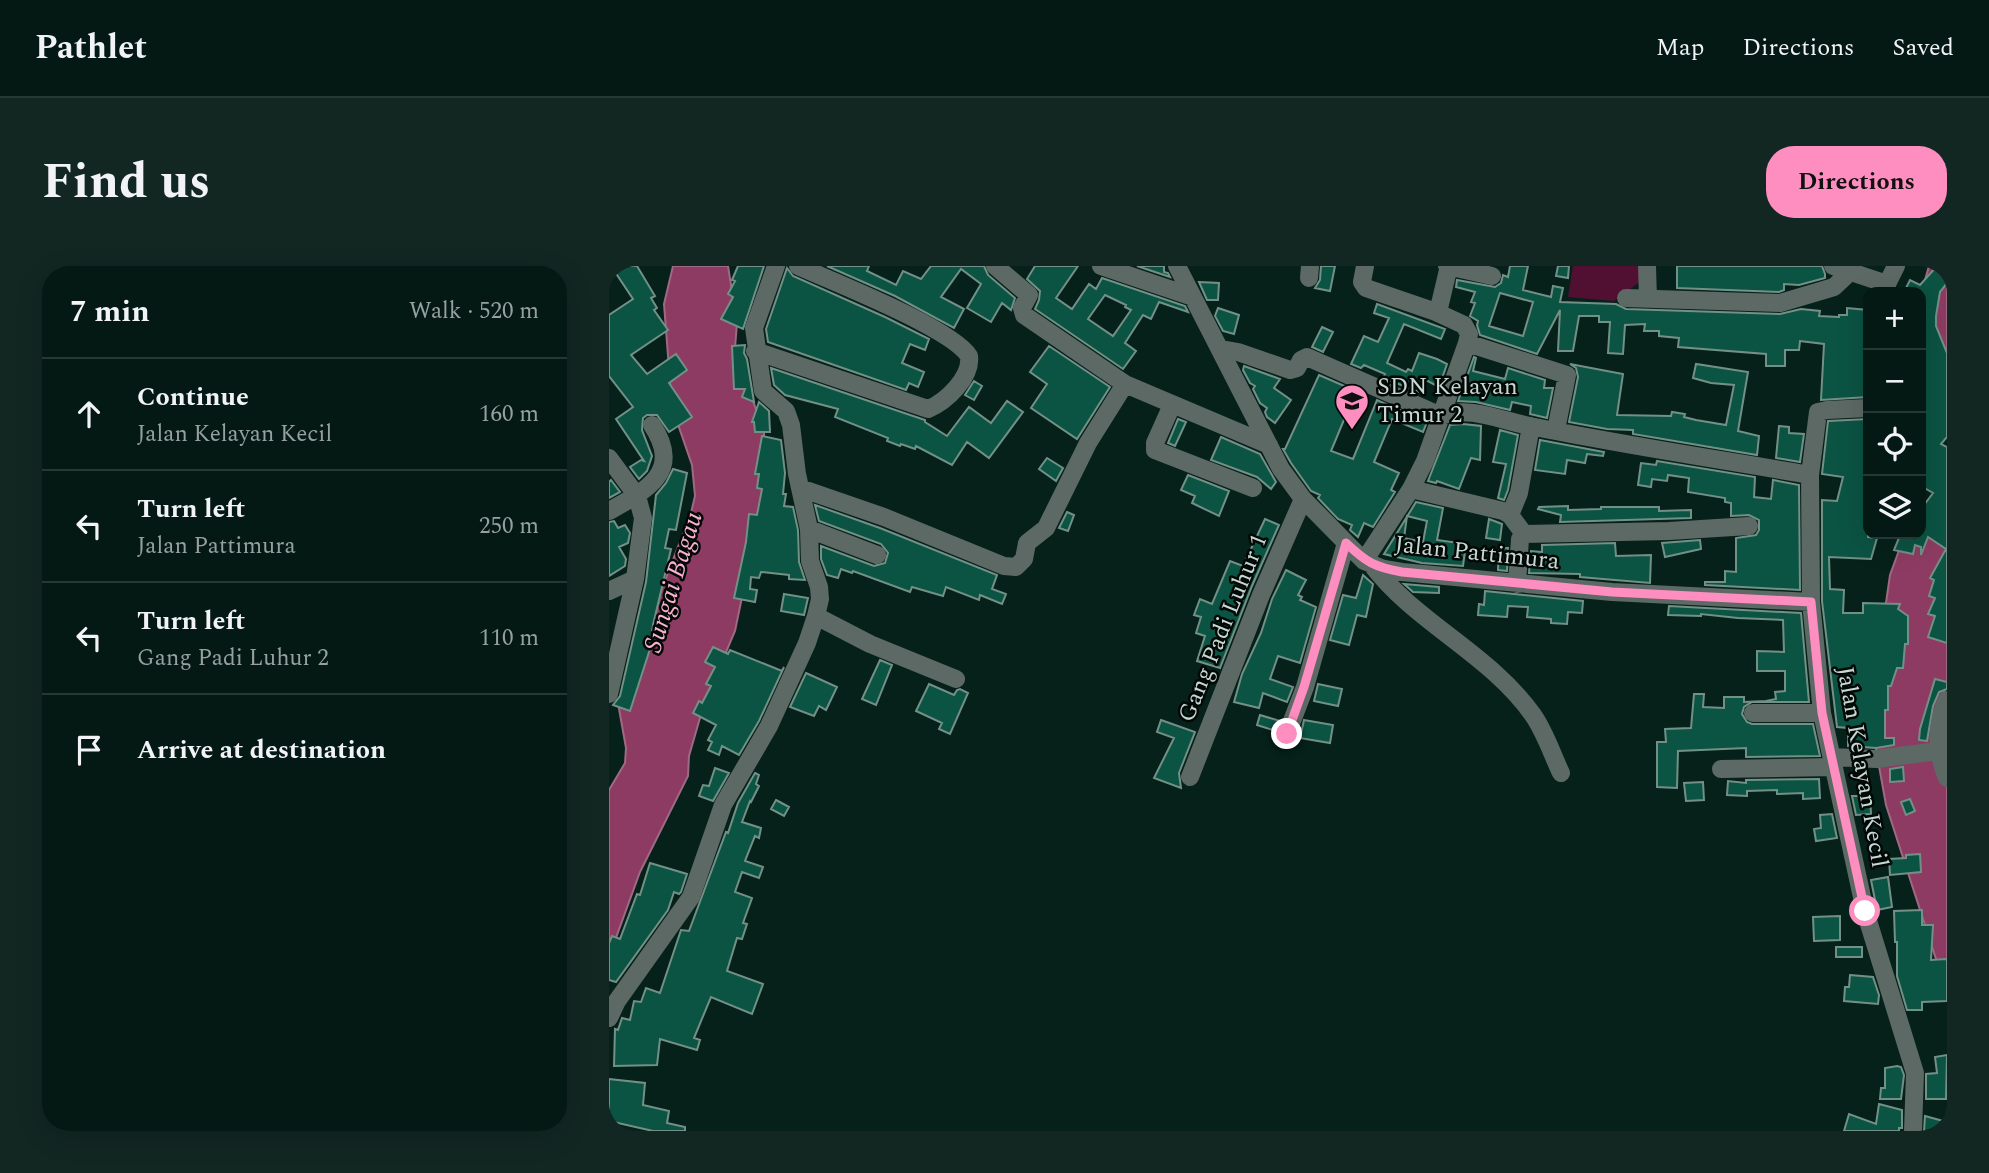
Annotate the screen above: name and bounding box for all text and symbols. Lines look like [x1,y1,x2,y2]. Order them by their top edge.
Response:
text: Pathlet [35,23,147,73]
text: Map [1656,30,1704,66]
text: Directions [1742,30,1854,66]
text: Saved [1892,30,1954,66]
text: Find us [42,145,210,220]
button: Directions [1766,146,1947,218]
map controls [1863,287,1926,539]
button: + [1863,287,1926,350]
text: 7 min [70,289,150,335]
text: Walk · 520 m [409,294,539,329]
button: − [1863,350,1926,413]
place label: SDN Kelayan Timur 2 [1377,369,1518,433]
text: Continue [137,377,249,417]
school or university icon: SDN Kelayan Timur 2 [1333,382,1371,431]
icon: ahead [70,395,108,433]
text: 160 m [479,397,539,432]
button: locate [1863,413,1926,476]
text: Jalan Kelayan Kecil [137,417,332,452]
button: layers [1863,476,1926,539]
text: Turn left [137,489,245,529]
water label: Sungai Bagau [633,506,713,657]
icon: left [70,507,108,545]
text: 250 m [479,509,539,544]
street label: Jalan Pattimura [1393,526,1562,580]
street label: Gang Padi Luhur 1 [1169,528,1277,728]
text: Jalan Pattimura [137,529,296,564]
text: Turn left [137,601,245,641]
icon: left [70,619,108,657]
text: 110 m [479,621,539,656]
text: Gang Padi Luhur 2 [137,641,329,676]
street label: Jalan Kelayan Kecil [1827,664,1897,870]
route end [1271,718,1302,749]
text: Arrive at destination [137,730,386,770]
icon: arrive [70,731,108,769]
route start [1849,895,1880,926]

